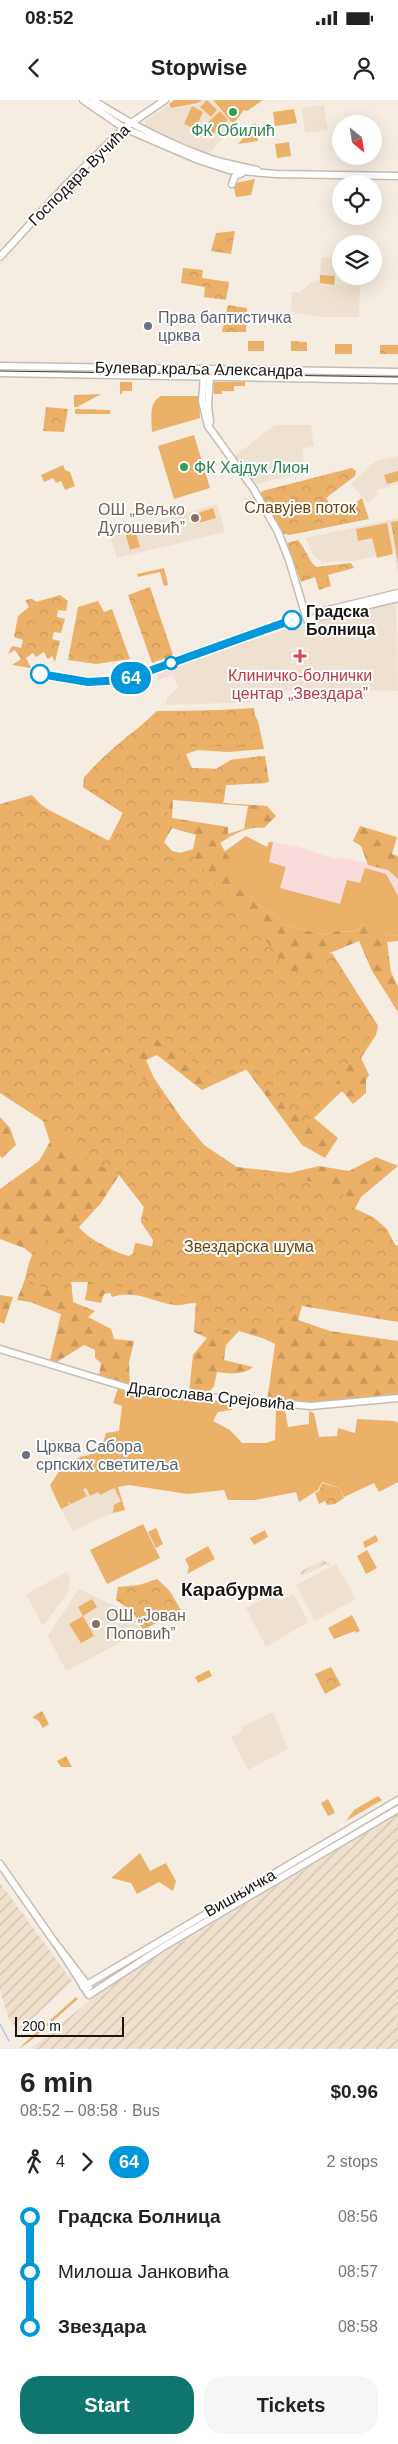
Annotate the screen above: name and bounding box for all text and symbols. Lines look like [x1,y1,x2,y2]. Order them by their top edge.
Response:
text: 08:52 [25,7,74,28]
icon: back [20,54,48,82]
icon: person [350,54,378,82]
text: Stopwise [151,55,247,80]
marker: ФК Обилић [227,106,239,118]
north arrow [332,115,382,165]
map controls [332,115,382,285]
street label: Господара Вучића [25,121,133,229]
place label: ФК Обилић [191,122,275,139]
button: locate [332,175,382,225]
button: layers [332,235,382,285]
place label: Прва баптистичка црква [158,309,292,344]
marker: Прва баптистичка црква [142,320,154,332]
street label: Булевар краља Александра [95,359,303,379]
place label: ФК Хајдук Лион [194,459,309,476]
marker: ФК Хајдук Лион [178,461,190,473]
park label: Славујев поток [244,499,357,516]
place label: ОШ „Вељко Дугошевић” [98,501,185,536]
marker: ОШ „Вељко Дугошевић” [189,512,201,524]
place label: Градска Болница [306,603,376,638]
marker: Градска Болница [282,610,302,630]
marker: Клиничко-болнички центар „Звездара” [293,649,307,663]
unlabelled marker [164,656,178,670]
line badge: 64 [108,662,154,694]
unlabelled marker [30,664,50,684]
place label: Клиничко-болнички центар „Звездара” [228,667,372,702]
text: 64 [121,668,141,688]
park label: Звездарска шума [184,1238,314,1255]
street label: Драгослава Срејовића [127,1379,296,1413]
place label: Црква Сабора српских светитеља [36,1438,178,1473]
marker: Црква Сабора српских светитеља [20,1449,32,1461]
district label: Карабурма [181,1579,283,1600]
place label: ОШ „Јован Поповић” [106,1607,186,1642]
marker: ОШ „Јован Поповић” [90,1618,102,1630]
street label: Вишњичка [202,1866,279,1920]
scale bar [15,2014,124,2037]
text: 200 m [22,2018,61,2034]
text: 6 min [20,2067,93,2098]
text: $0.96 [330,2081,378,2102]
text: 08:52 – 08:58 · Bus [20,2102,160,2119]
icon: walk [20,2148,48,2176]
icon: forward [73,2148,101,2176]
text: 64 [119,2152,139,2172]
text: 4 [56,2153,65,2170]
text: 2 stops [326,2153,378,2170]
text: Градска Болница [58,2206,220,2227]
text: 08:56 [338,2208,378,2225]
text: Милоша Јанковића [58,2261,229,2282]
text: 08:57 [338,2263,378,2280]
text: Звездара [58,2316,146,2337]
text: 08:58 [338,2318,378,2335]
button: Start [20,2376,194,2434]
button: Tickets [204,2376,378,2434]

